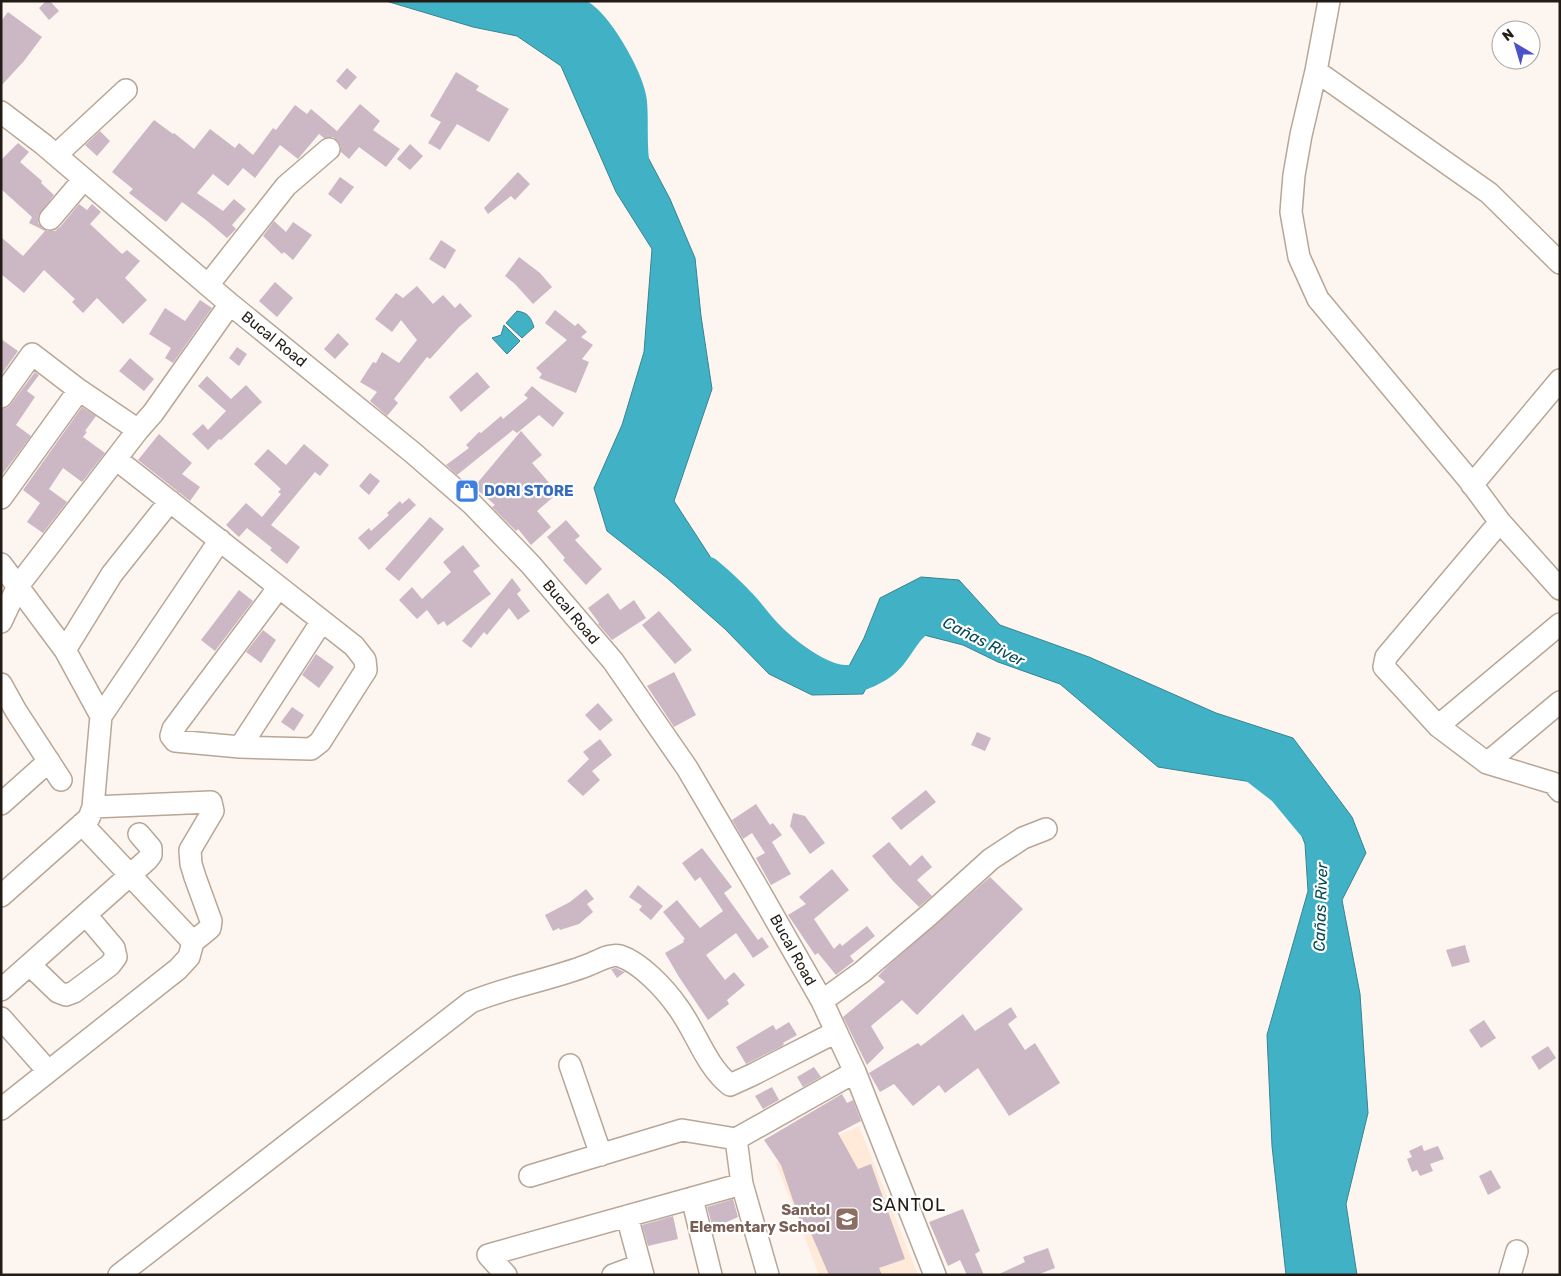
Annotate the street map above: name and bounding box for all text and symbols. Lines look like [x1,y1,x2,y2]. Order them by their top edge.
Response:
north arrow [1491,20,1541,70]
text: N [1499,25,1518,45]
street label: Bucal Road [238,307,310,371]
shop icon: DORI STORE [454,478,480,504]
place label: DORI STORE [484,482,574,500]
street label: Bucal Road [539,576,603,648]
water label: Cañas River [940,613,1029,671]
water label: Cañas River [1309,861,1332,952]
street label: Bucal Road [766,911,820,989]
district label: SANTOL [872,1194,946,1216]
place label: Santol Elementary School [689,1201,830,1236]
school or university icon: Santol Elementary School [834,1206,860,1232]

